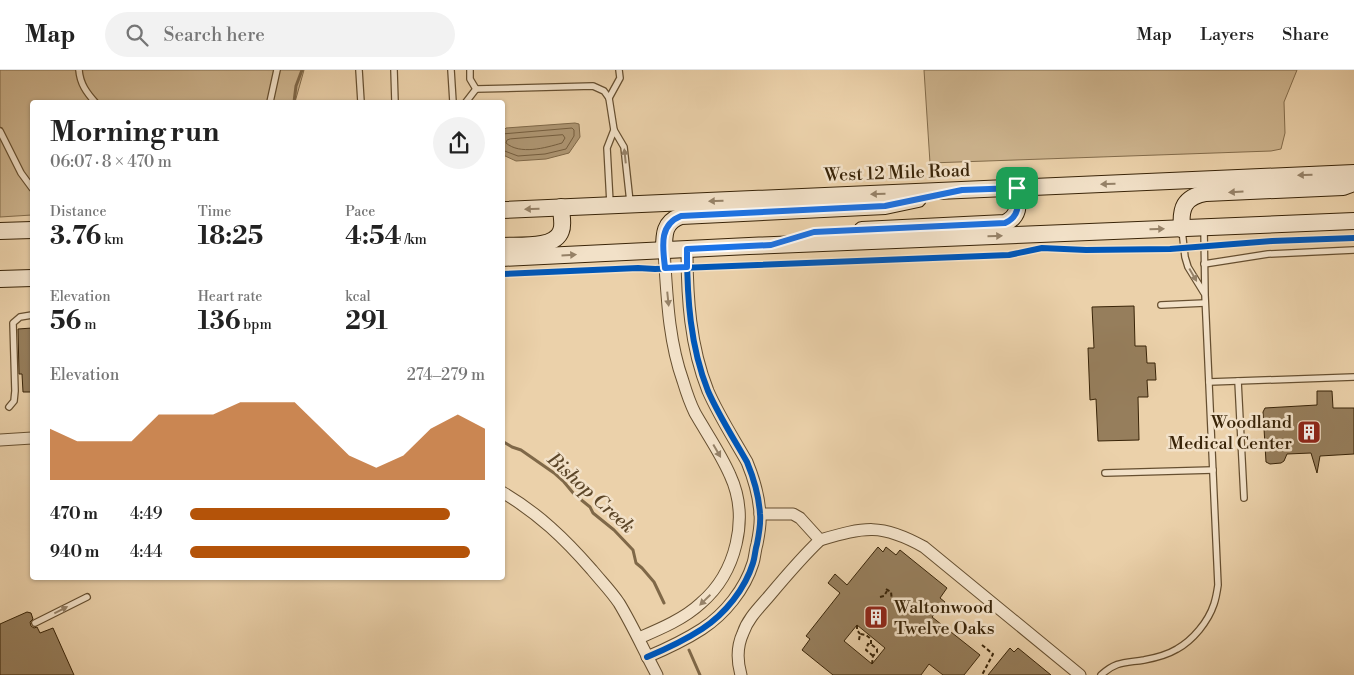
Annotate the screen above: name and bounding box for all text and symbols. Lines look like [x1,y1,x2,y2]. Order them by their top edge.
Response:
search box [105,12,455,57]
text: Map [25,20,75,50]
icon: search [123,21,151,49]
text: Search here [163,23,265,47]
text: Map [1137,23,1172,46]
text: Layers [1200,23,1254,46]
text: Share [1282,23,1329,46]
text: Morning run [50,115,219,150]
button: share [433,117,485,169]
one-way arrow [621,148,629,164]
text: 06:07 · 8 × 470 m [50,152,172,172]
street label: West 12 Mile Road [823,159,971,187]
pin [996,167,1038,209]
one-way arrow [1297,172,1313,180]
icon: arrive [1003,174,1031,202]
one-way arrow [1100,180,1116,188]
one-way arrow [1228,188,1244,196]
one-way arrow [870,190,886,198]
one-way arrow [707,197,723,205]
text: Distance [50,203,107,221]
text: Time [198,203,231,221]
text: Pace [345,203,375,221]
one-way arrow [524,205,540,213]
text: 3.76 [50,221,101,252]
text: 18:25 [198,221,263,252]
text: 4:54 [345,221,402,252]
one-way arrow [1150,225,1166,233]
text: km [101,231,124,249]
text: /km [402,231,427,249]
one-way arrow [987,232,1003,240]
one-way arrow [561,250,577,258]
one-way arrow [1189,267,1197,282]
text: Elevation [50,288,111,306]
text: Heart rate [198,288,262,306]
text: kcal [345,288,371,306]
one-way arrow [664,291,672,307]
text: 56 [50,306,81,337]
text: 136 [198,306,240,337]
text: 291 [345,306,388,337]
text: m [81,316,96,334]
text: bpm [240,316,272,334]
text: Elevation [50,365,119,385]
text: 274–279 m [407,365,485,385]
place label: Woodland Medical Center [1168,411,1293,455]
building icon: Woodland Medical Center [1296,419,1322,445]
one-way arrow [713,445,722,458]
water label: Bishop Creek [541,447,640,539]
text: 470 m [50,504,98,524]
text: 4:49 [130,504,162,524]
text: 940 m [50,542,99,562]
text: 4:44 [130,542,163,562]
one-way arrow [699,594,711,606]
place label: Waltonwood Twelve Oaks [893,596,995,640]
building icon: Waltonwood Twelve Oaks [863,604,889,630]
one-way arrow [54,606,68,614]

